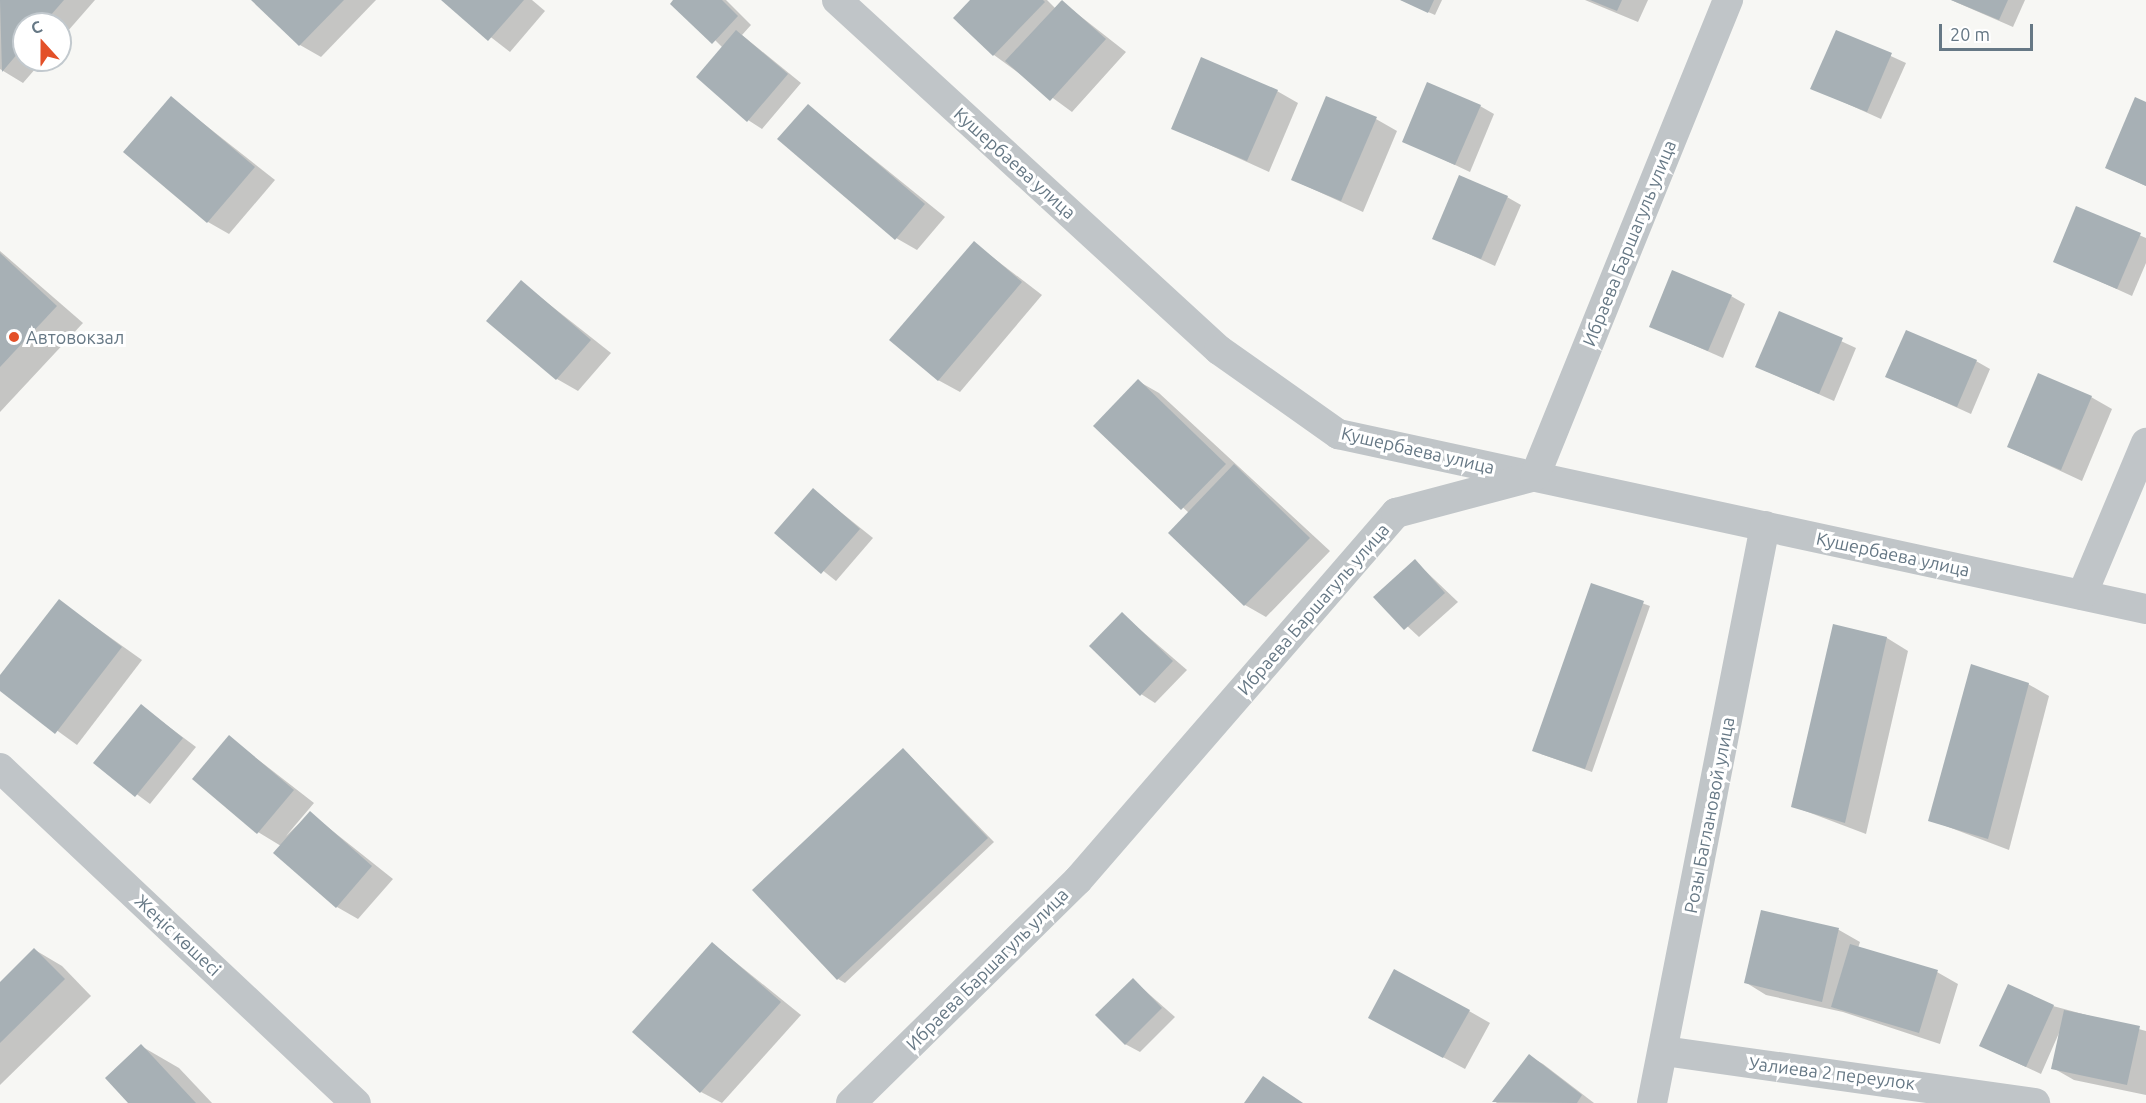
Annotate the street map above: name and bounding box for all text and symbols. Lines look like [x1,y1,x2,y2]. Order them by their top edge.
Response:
north arrow [12,12,72,72]
scale bar [1942,12,2036,50]
text: С [28,17,44,37]
text: 20 m [1950,24,1990,44]
street label: Кушербаева улица [950,103,1080,223]
street label: Ибраева Баршагуль улица [1578,137,1680,349]
place label: Автовокзал [26,326,124,348]
marker: Автовокзал [7,330,21,344]
street label: Кушербаева улица [1339,422,1497,478]
street label: Ибраева Баршагуль улица [1233,519,1393,699]
street label: Кушербаева улица [1814,527,1972,581]
street label: Розы Баглановой улица [1679,715,1739,915]
street label: Ибраева Баршагуль улица [901,883,1073,1055]
street label: Жеңіс көшесі [131,890,225,980]
street label: Уалиева 2 переулок [1748,1052,1916,1094]

